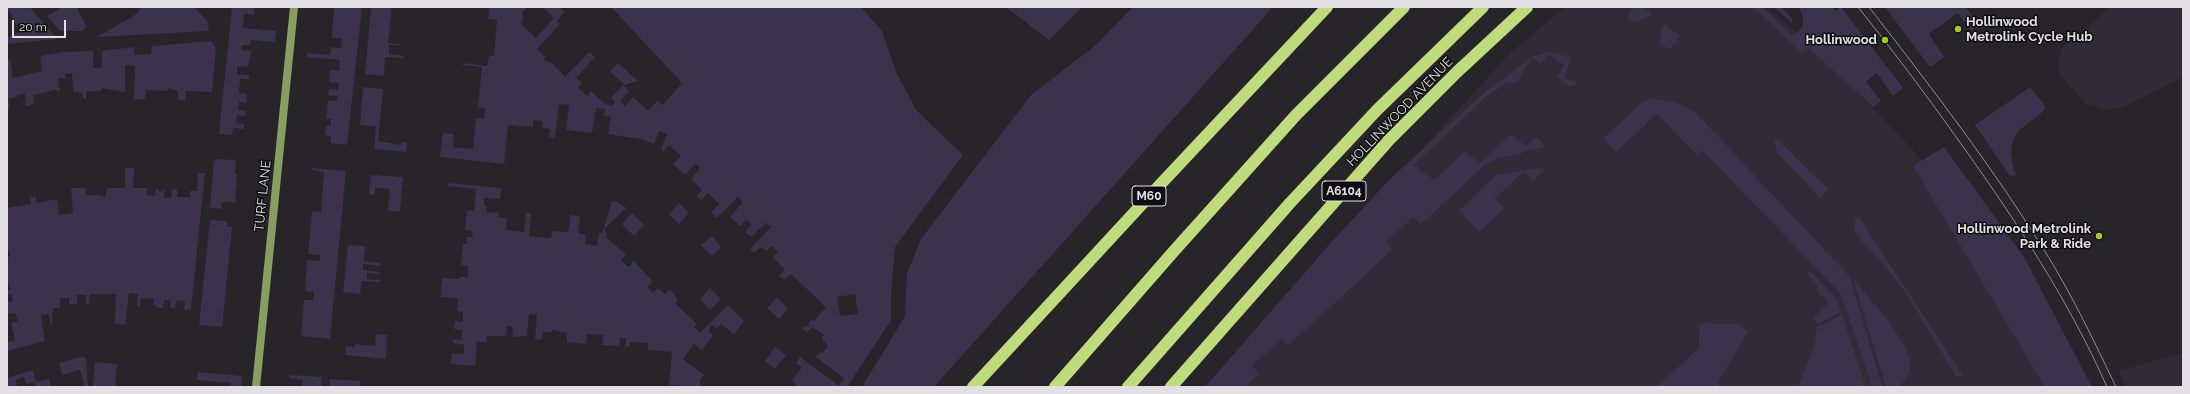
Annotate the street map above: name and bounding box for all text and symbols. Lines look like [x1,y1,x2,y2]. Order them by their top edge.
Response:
scale bar [14,12,68,38]
place label: Hollinwood Metrolink Cycle Hub [1966,14,2092,45]
text: 20 m [19,20,47,34]
marker: Hollinwood Metrolink Cycle Hub [1953,24,1963,34]
place label: Hollinwood [1805,32,1877,48]
marker: Hollinwood [1880,35,1890,45]
street label: HOLLINWOOD AVENUE [1344,54,1456,170]
street label: TURF LANE [252,160,274,232]
road number: A6104 [1322,181,1366,201]
road number: M60 [1132,186,1166,206]
place label: Hollinwood Metrolink Park & Ride [1957,221,2091,252]
marker: Hollinwood Metrolink Park & Ride [2094,231,2104,241]

